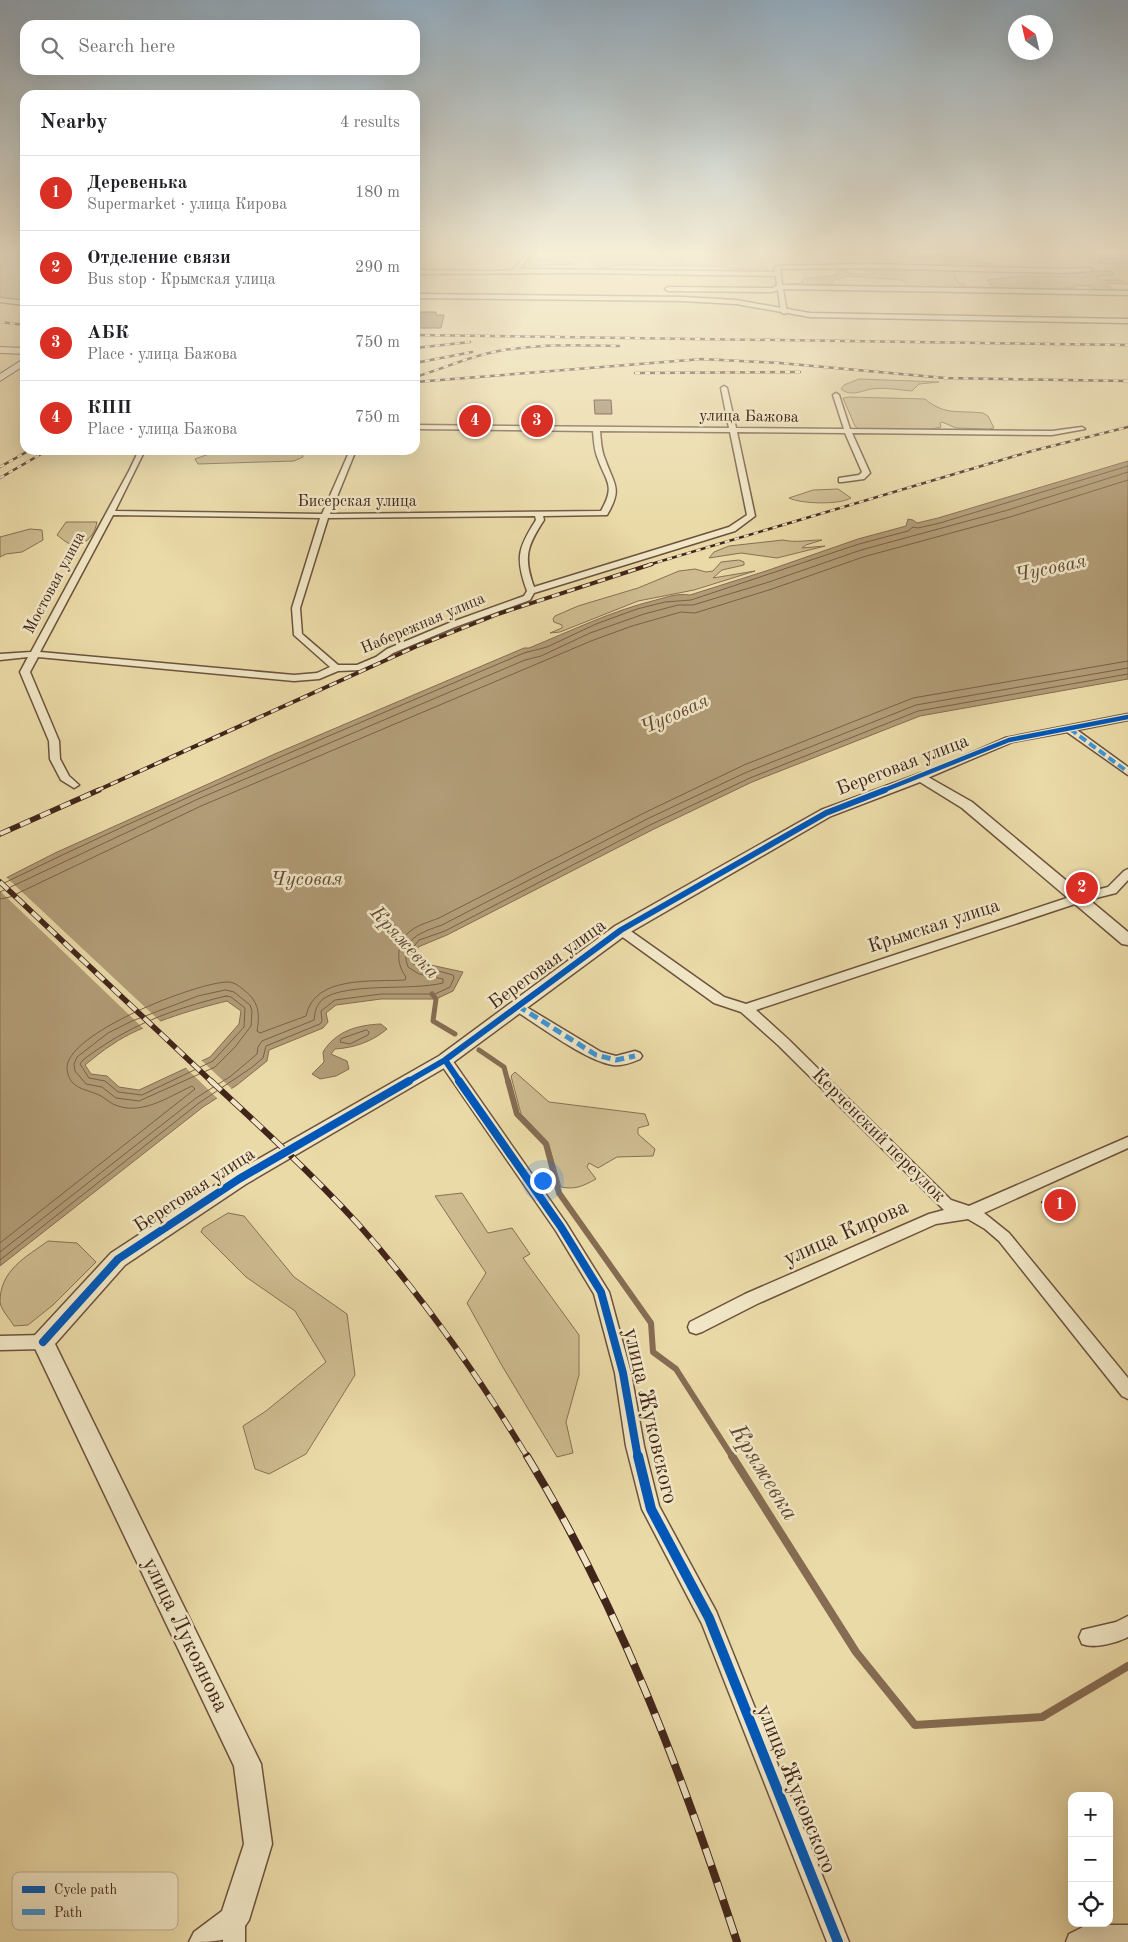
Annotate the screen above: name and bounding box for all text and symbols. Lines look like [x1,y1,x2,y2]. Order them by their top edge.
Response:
north arrow [1008,15,1053,60]
search box [20,20,420,75]
icon: search [38,34,66,62]
text: Search here [78,38,175,57]
text: Nearby [40,112,108,133]
text: 4 results [340,115,400,131]
text: Деревенька [87,174,187,193]
text: 1 [51,185,61,201]
text: 180 m [355,185,400,201]
text: Supermarket · улица Кирова [87,197,287,213]
text: Отделение связи [87,249,231,268]
text: 2 [51,260,61,276]
text: 290 m [355,260,400,276]
text: Bus stop · Крымская улица [87,272,276,288]
text: АБК [87,324,129,343]
text: 3 [51,335,61,351]
text: 750 m [355,335,400,351]
text: Place · улица Бажова [87,347,238,363]
text: КПП [87,399,132,418]
pin: 4 [459,402,491,440]
pin: 3 [521,402,553,440]
street label: улица Бажова [699,408,799,426]
text: 4 [51,410,61,426]
text: 750 m [355,410,400,426]
text: Place · улица Бажова [87,422,238,438]
street label: Бисерская улица [297,494,417,510]
street label: Мостовая улица [21,529,89,637]
water label: Чусовая [1013,552,1089,586]
street label: Набережная улица [358,591,488,657]
water label: Чусовая [638,691,712,739]
street label: Береговая улица [834,732,972,800]
pin: 2 [1066,869,1098,907]
water label: Чусовая [271,870,343,890]
street label: Крымская улица [866,897,1003,957]
water label: Кряжевка [365,902,442,983]
street label: Береговая улица [486,916,611,1014]
street label: Керченский переулок [808,1066,949,1207]
street label: Береговая улица [131,1145,259,1237]
your location [530,1168,556,1194]
pin: 1 [1044,1186,1076,1224]
street label: улица Кирова [780,1196,912,1270]
street label: улица Жуковского [619,1326,681,1506]
water label: Кряжевка [724,1420,802,1526]
street label: улица Лукоянова [138,1554,232,1716]
street label: улица Жуковского [752,1702,840,1876]
map controls [1068,1792,1113,1927]
button: + [1068,1792,1113,1837]
button: − [1068,1837,1113,1882]
legend [12,1872,178,1930]
button: locate [1068,1882,1113,1927]
text: Cycle path [54,1883,117,1897]
text: Path [54,1906,83,1920]

